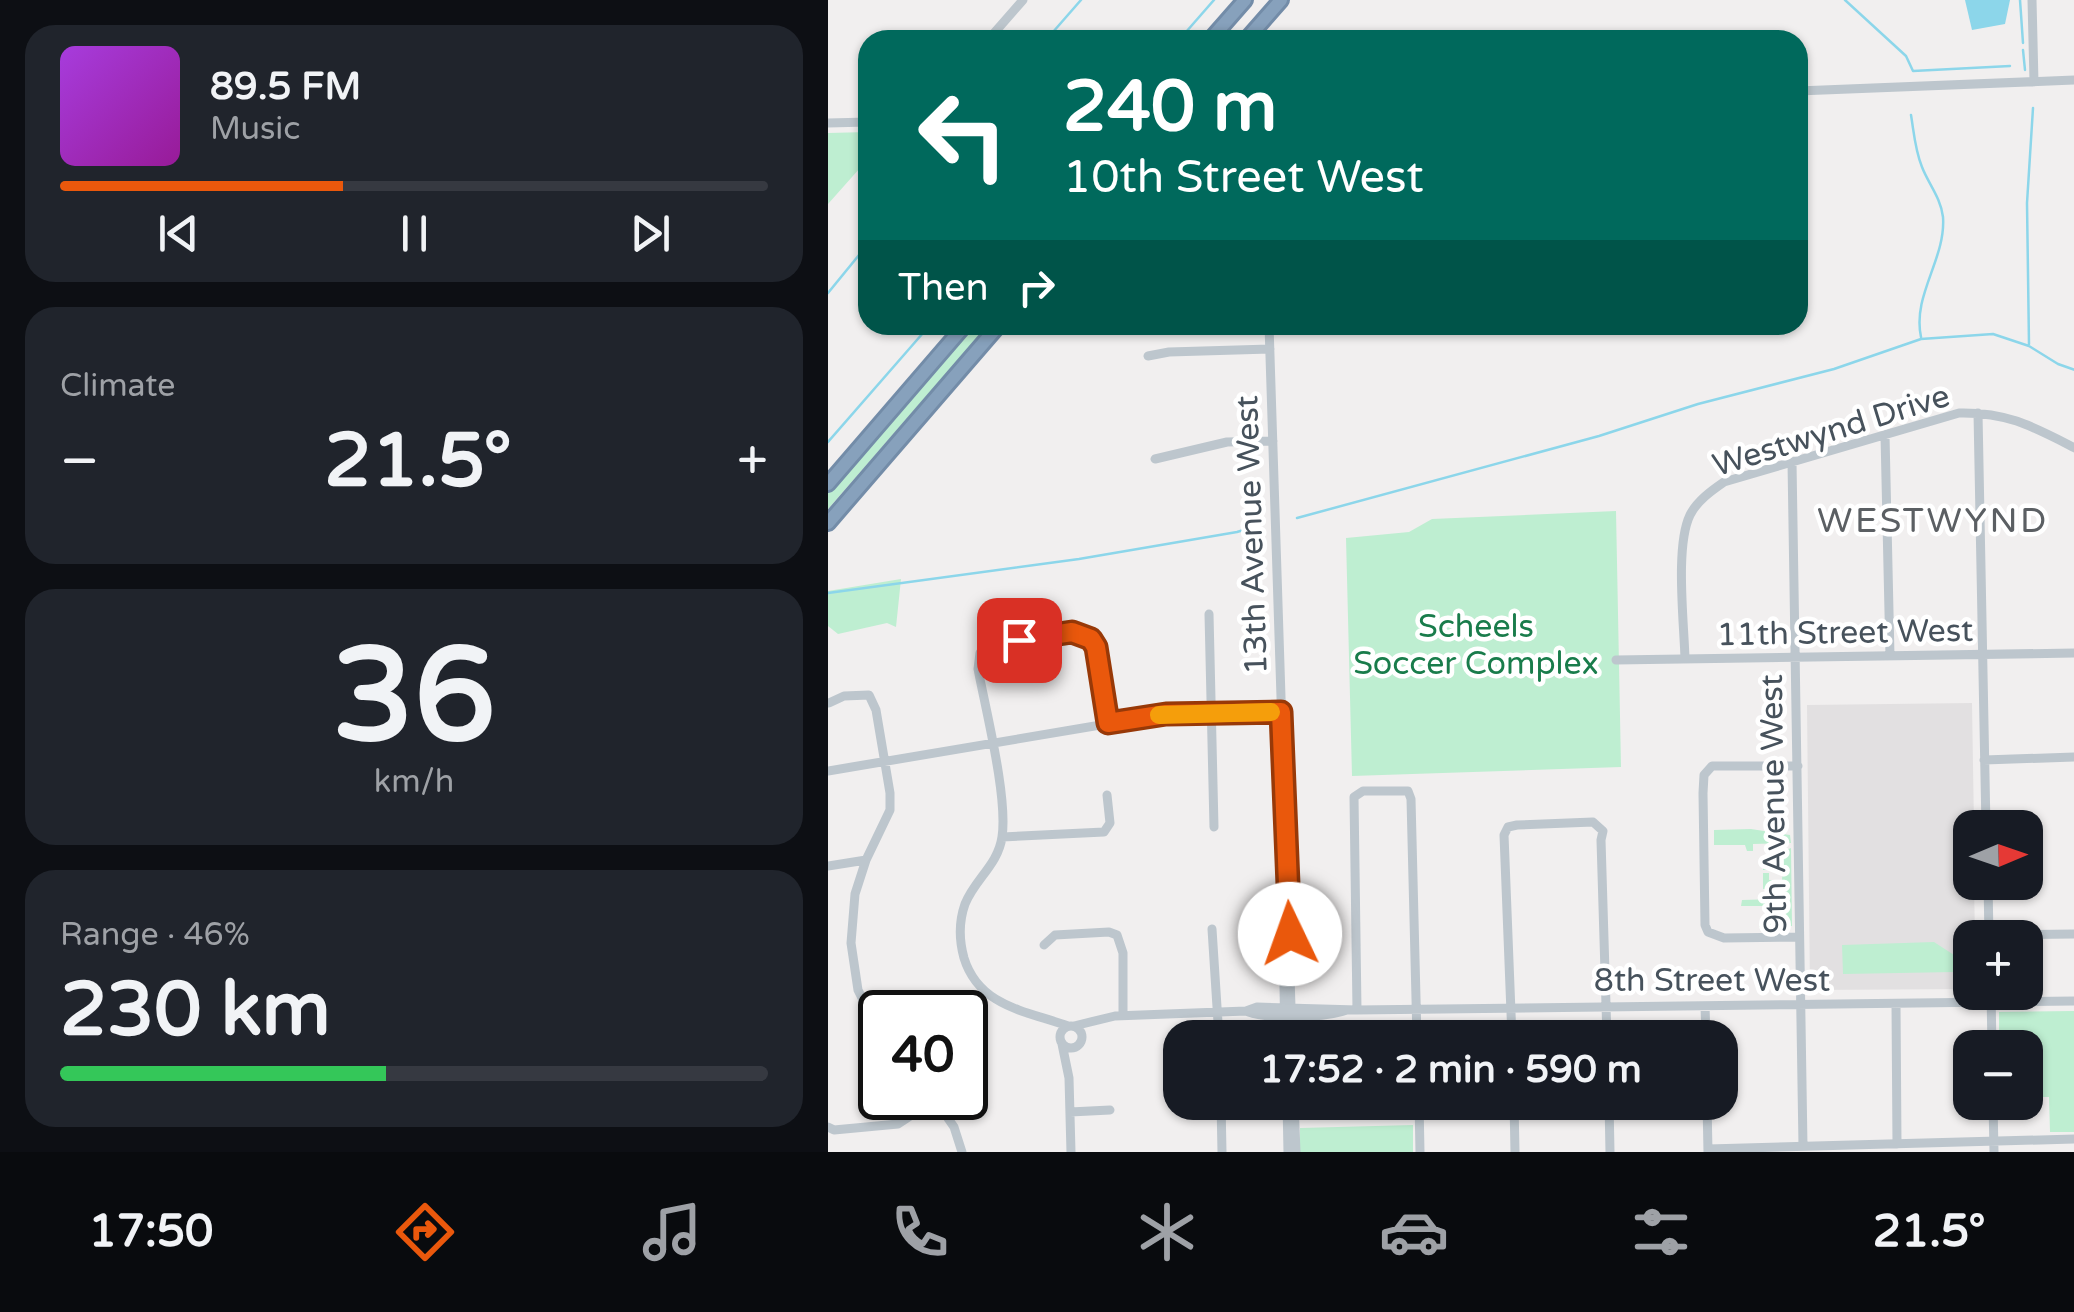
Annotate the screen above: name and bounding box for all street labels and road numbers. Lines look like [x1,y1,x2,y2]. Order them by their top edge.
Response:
street label: Westwynd Drive [1708,377,1954,485]
street label: 13th Avenue West [1228,395,1276,675]
street label: 11th Street West [1716,612,1974,654]
street label: 9th Avenue West [1753,674,1795,934]
street label: 8th Street West [1594,962,1830,1000]

